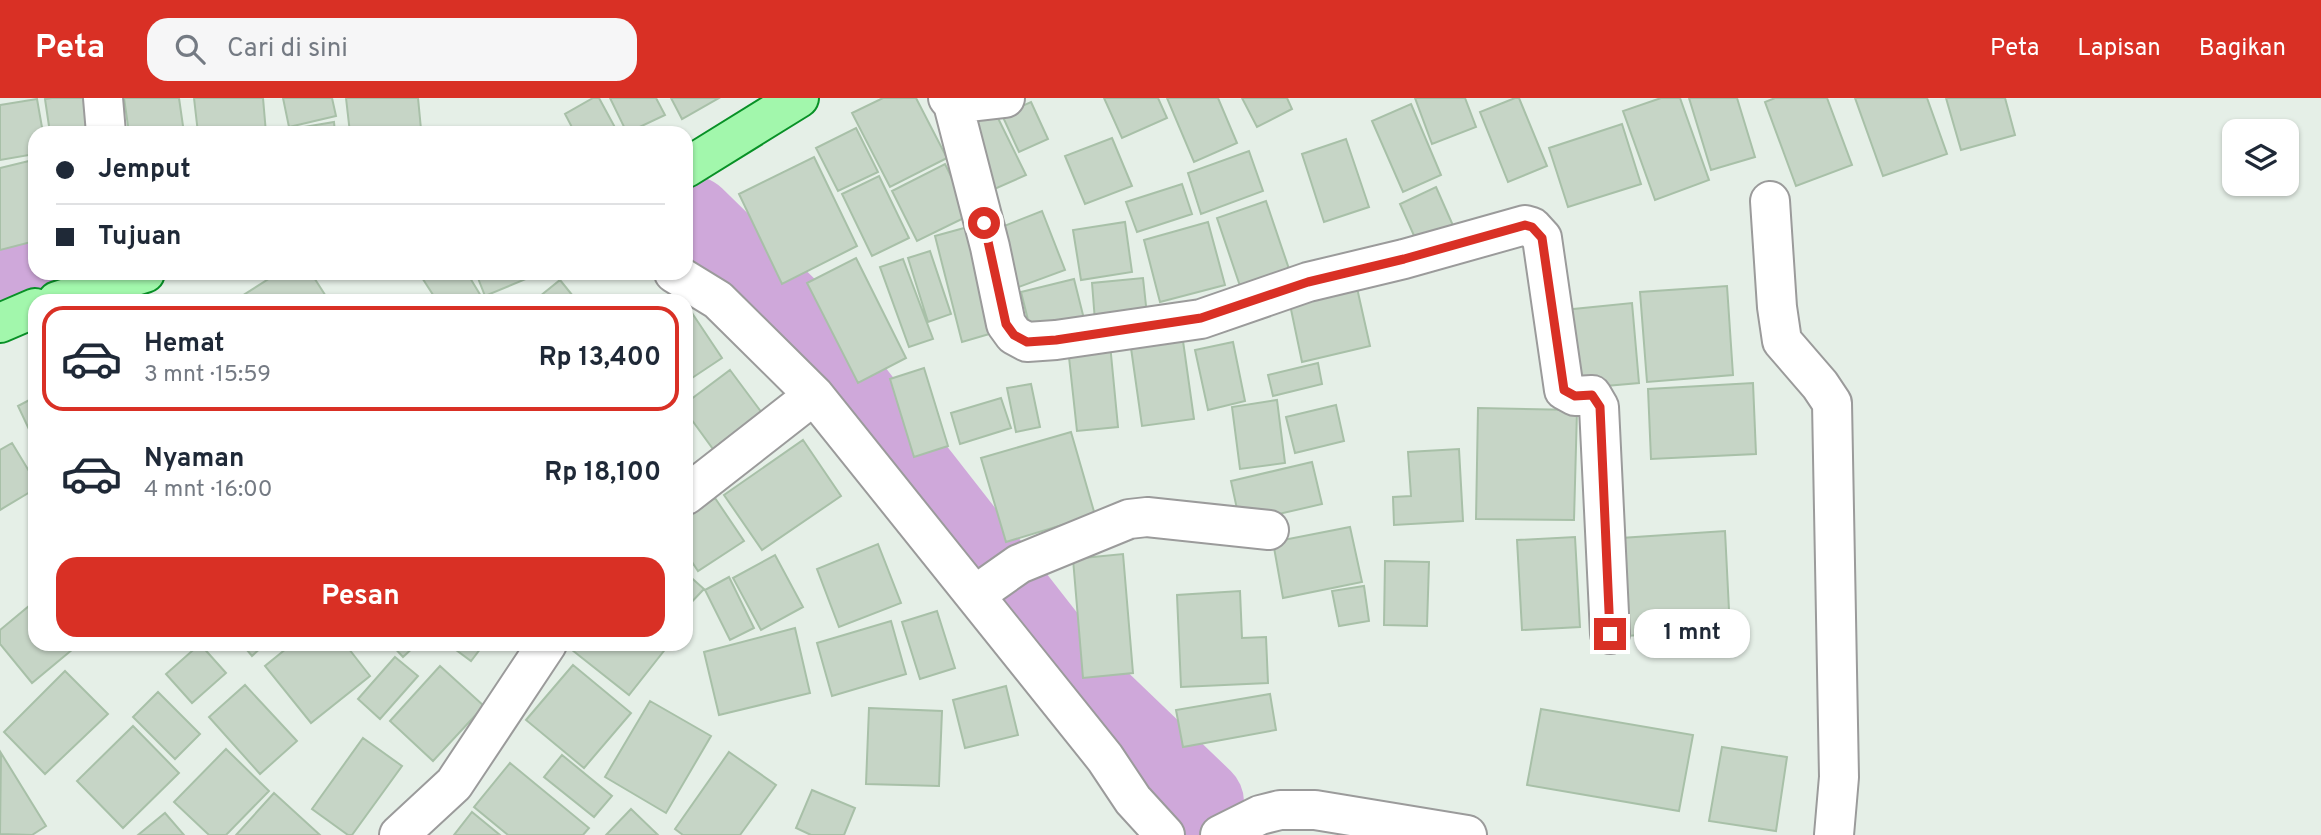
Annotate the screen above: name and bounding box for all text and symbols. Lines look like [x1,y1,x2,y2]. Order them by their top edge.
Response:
search box [147,18,637,81]
text: Peta [35,28,105,70]
icon: search [171,30,209,68]
text: Cari di sini [227,33,348,66]
text: Peta [1990,34,2039,64]
text: Lapisan [2077,34,2161,64]
text: Bagikan [2199,34,2286,64]
map controls [2222,119,2299,196]
button: layers [2222,119,2299,196]
text: Jemput [98,154,191,187]
route start [968,207,1000,239]
text: Tujuan [98,221,182,254]
icon: car [60,327,123,390]
text: Hemat [144,328,224,361]
text: Rp 13,400 [539,342,661,375]
text: 3 mnt · 15:59 [144,361,271,390]
icon: car [60,442,123,505]
text: Nyaman [144,443,244,476]
text: Rp 18,100 [544,457,661,490]
text: 4 mnt · 16:00 [144,476,272,505]
button: Pesan [56,557,665,637]
callout: 1 mnt [1634,610,1750,658]
route end [1594,618,1626,650]
text: 1 mnt [1663,619,1721,648]

